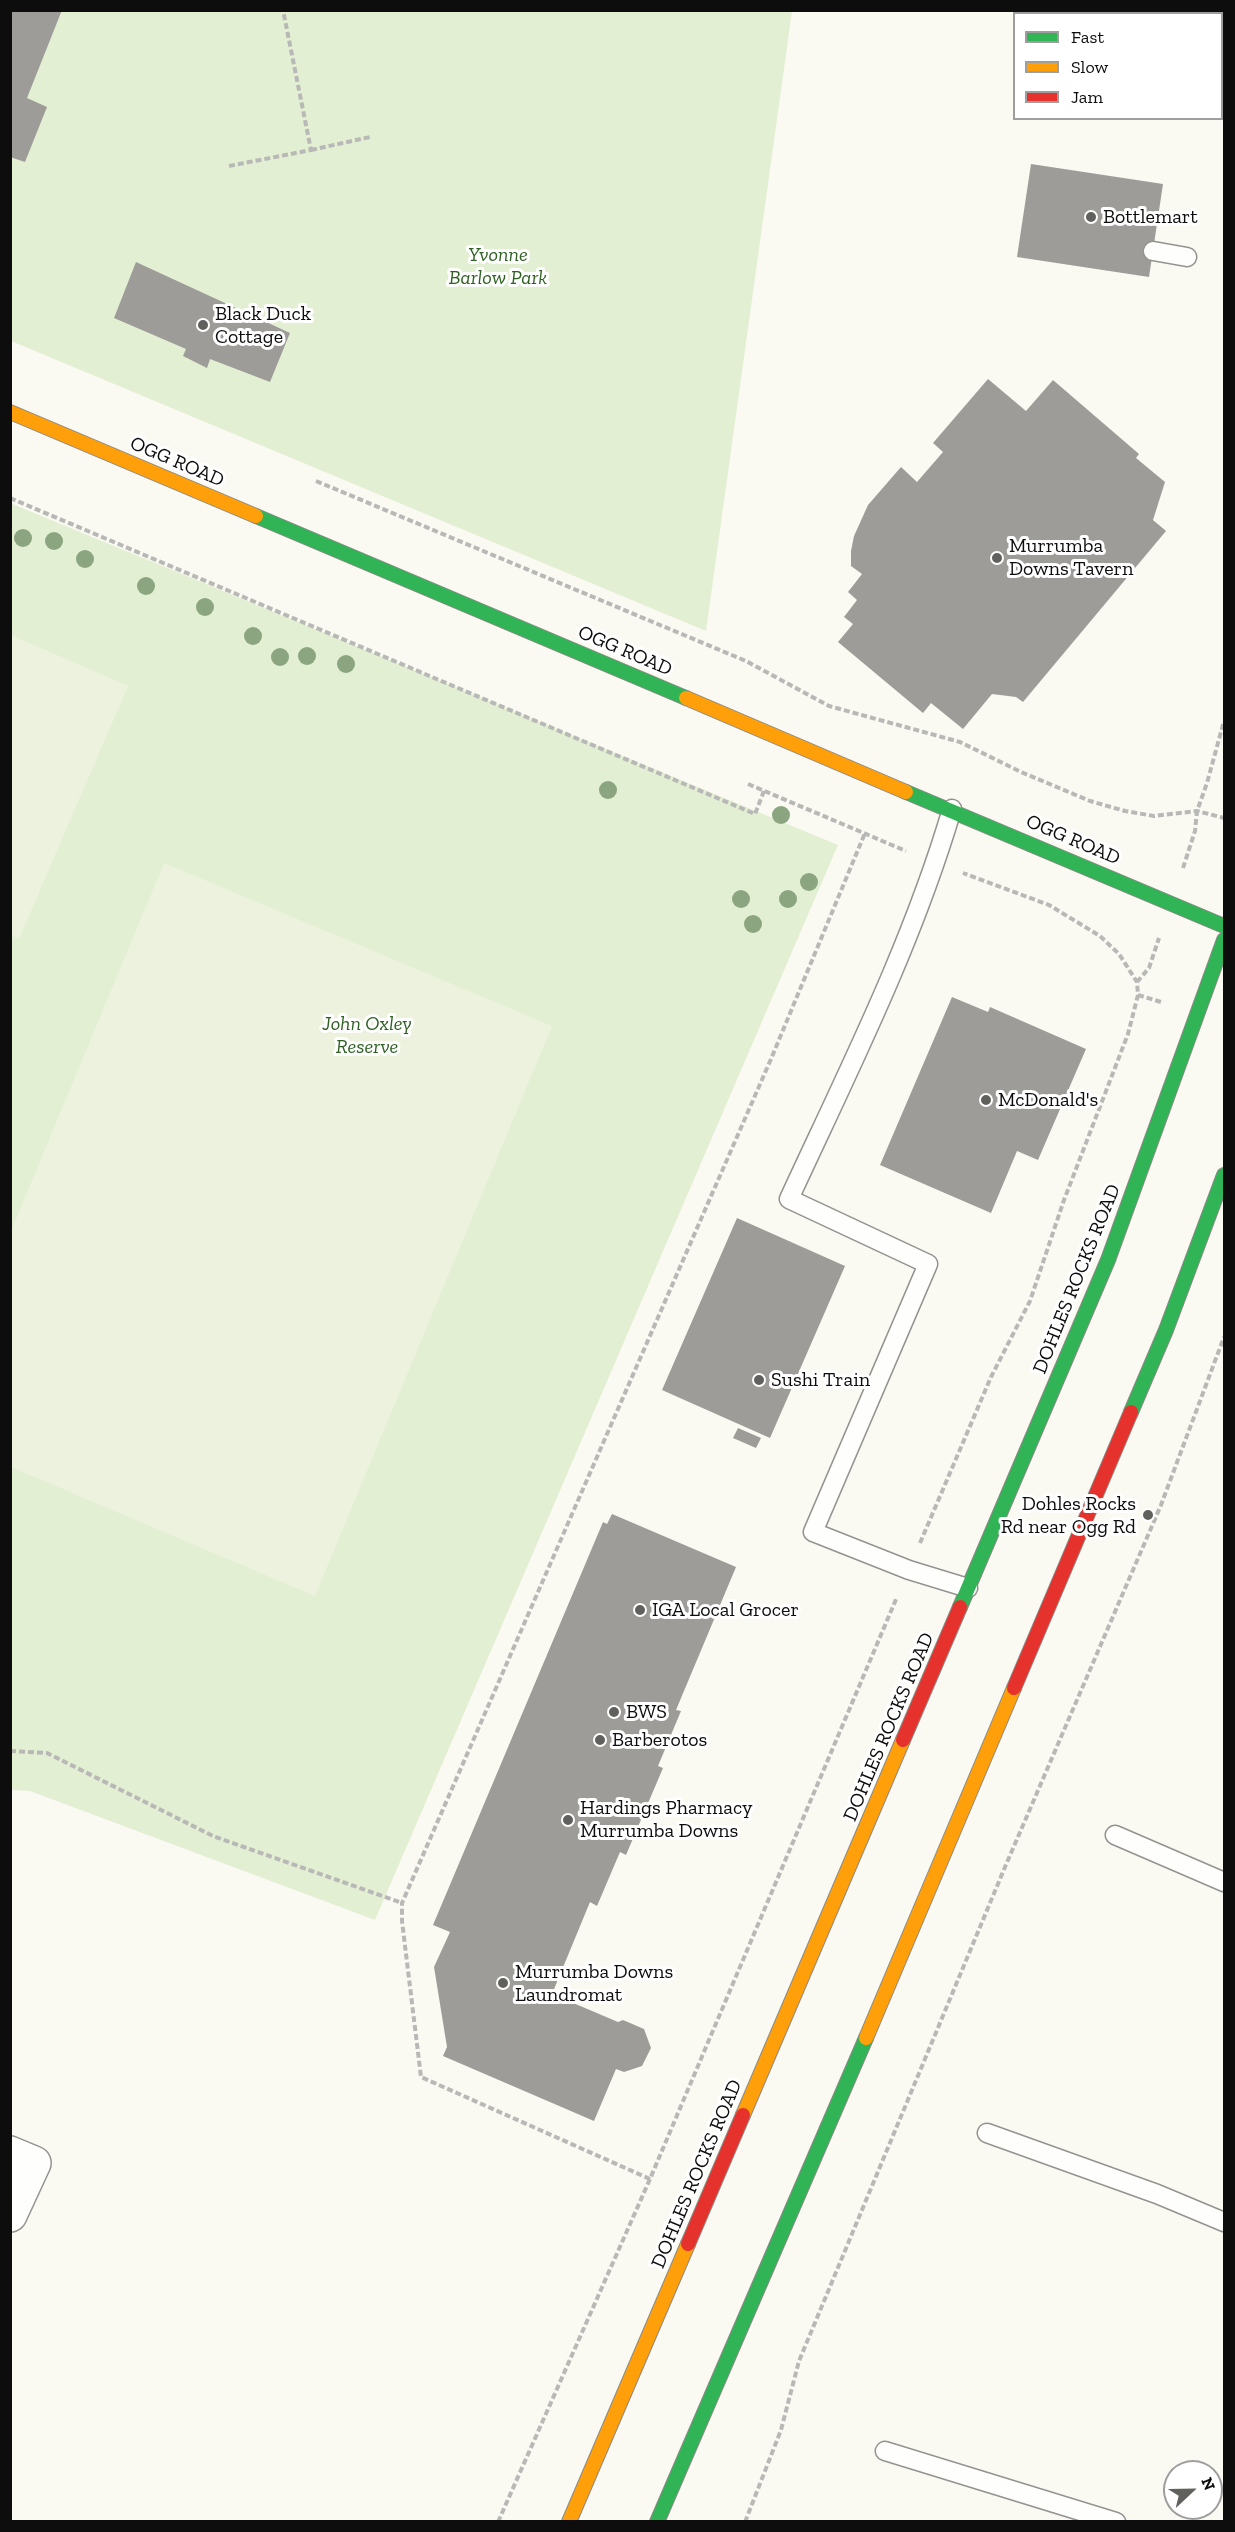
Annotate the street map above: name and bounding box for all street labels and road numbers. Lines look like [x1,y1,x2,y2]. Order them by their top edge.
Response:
street label: OGG ROAD [126,431,228,493]
street label: OGG ROAD [574,620,676,682]
street label: OGG ROAD [1022,809,1124,871]
street label: DOHLES ROCKS ROAD [1028,1181,1126,1377]
street label: DOHLES ROCKS ROAD [838,1629,940,1825]
street label: DOHLES ROCKS ROAD [646,2076,748,2272]

